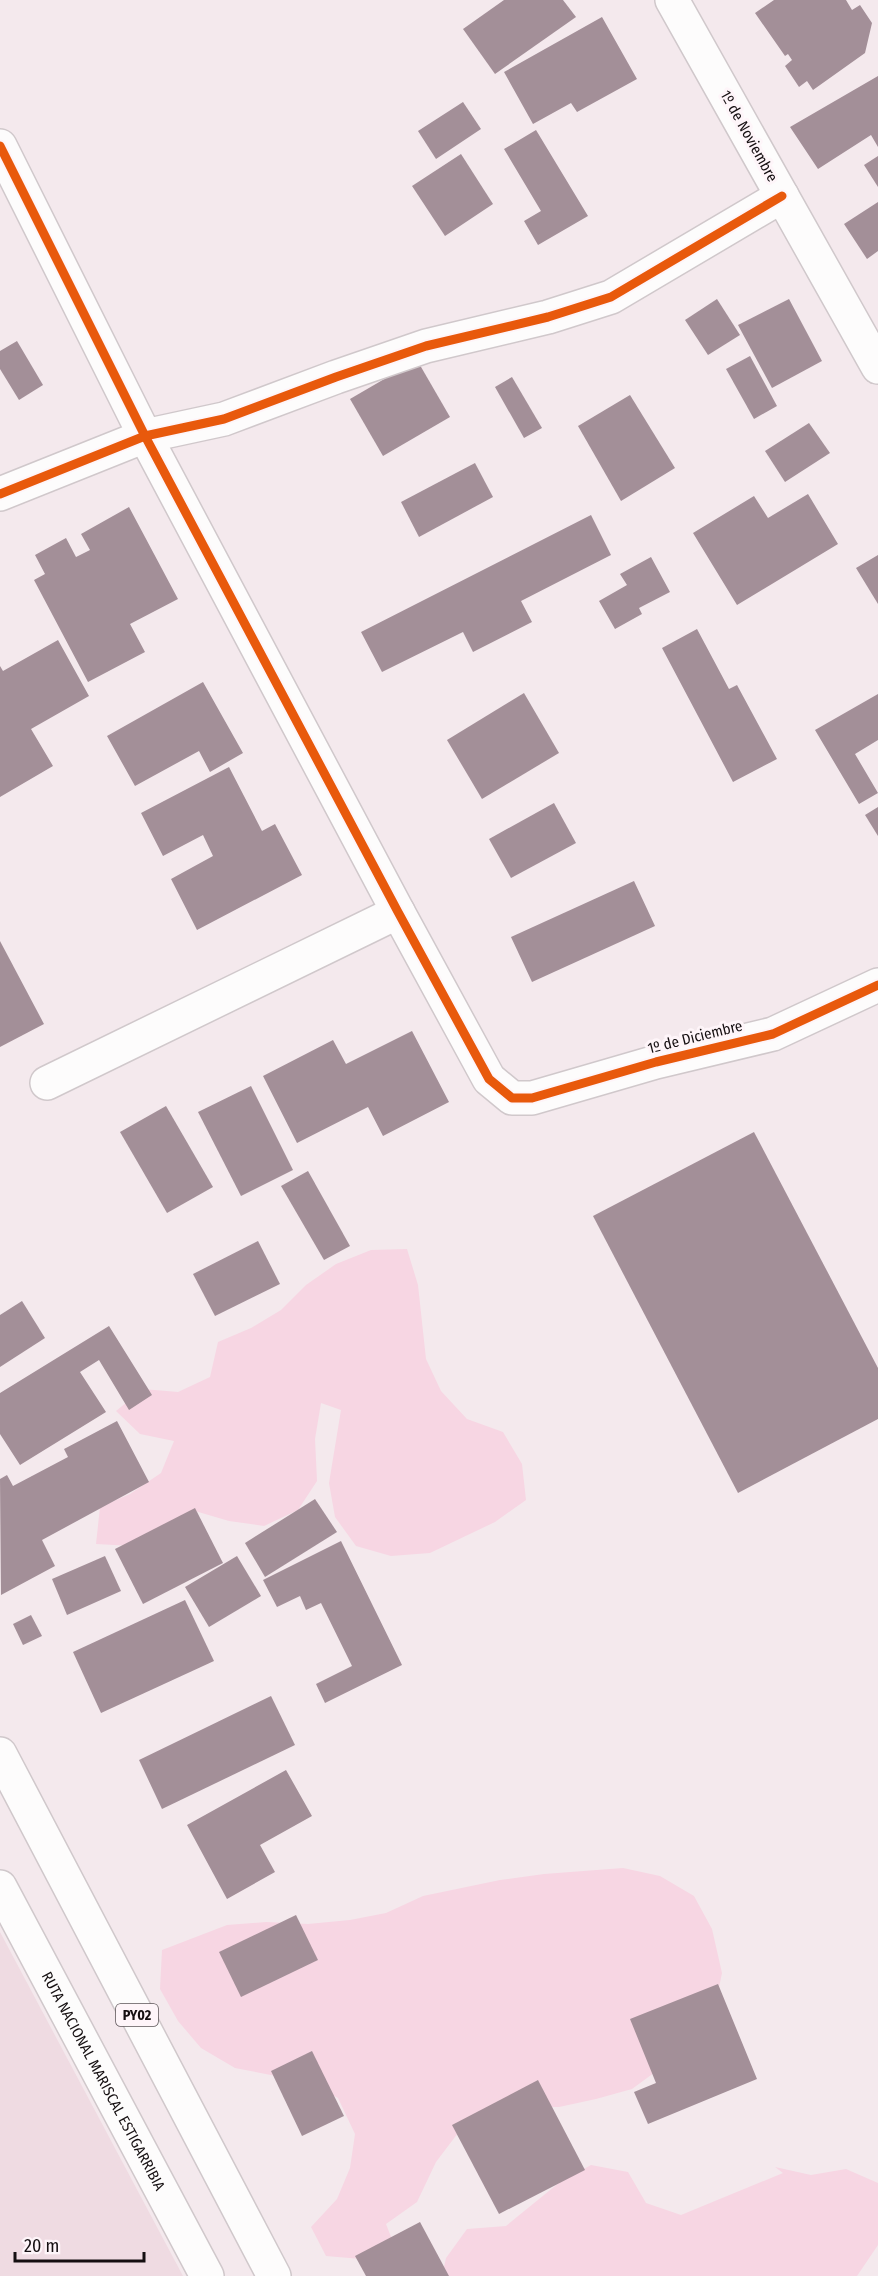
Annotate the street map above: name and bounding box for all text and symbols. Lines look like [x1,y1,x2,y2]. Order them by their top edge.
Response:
street label: 1º de Noviembre [716,87,782,185]
street label: 1º de Diciembre [646,1017,744,1057]
street label: RUTA NACIONAL MARISCAL ESTIGARRIBIA [38,1969,169,2194]
road number: PY02 [116,2004,158,2026]
scale bar [15,2225,144,2263]
text: 20 m [24,2235,59,2257]

